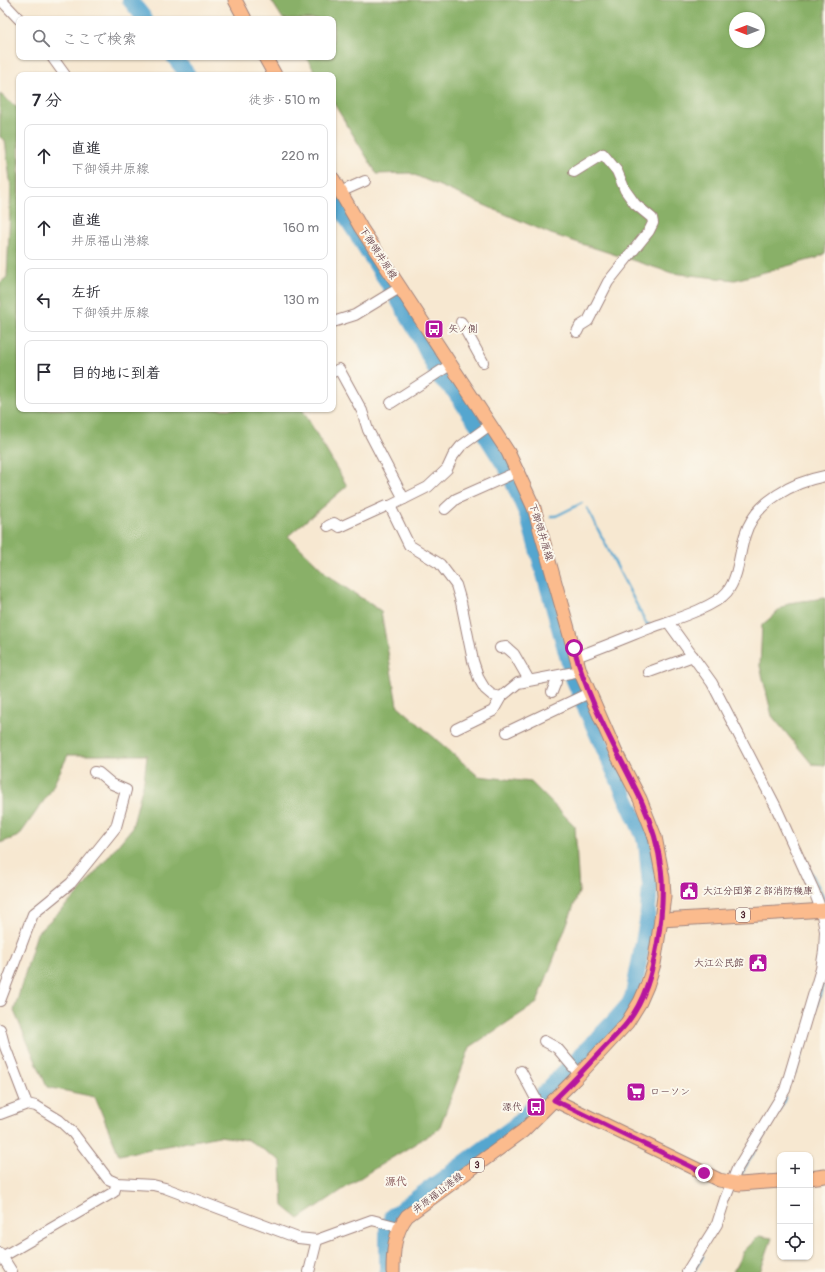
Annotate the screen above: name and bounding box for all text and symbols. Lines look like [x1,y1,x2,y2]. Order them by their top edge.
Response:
north arrow [729,12,765,48]
search box [16,16,336,60]
icon: search [30,27,52,49]
text: ここで検索 [62,30,137,49]
text: 7 分 [32,90,62,111]
text: 徒歩 · 510 m [249,92,320,108]
text: 直進 [71,139,101,158]
icon: ahead [33,145,55,167]
text: 220 m [281,148,319,164]
text: 下御領井原線 [71,161,149,177]
text: 直進 [71,211,101,230]
icon: ahead [33,217,55,239]
text: 160 m [283,220,319,236]
street label: 下御領井原線 [357,225,399,281]
text: 井原福山港線 [71,233,149,249]
text: 左折 [71,283,101,302]
icon: left [33,289,55,311]
text: 130 m [283,292,319,308]
text: 下御領井原線 [71,305,149,321]
bus stop icon: 矢ノ側 [423,318,445,340]
place label: 矢ノ側 [448,323,478,335]
icon: arrive [33,361,55,383]
text: 目的地に到着 [71,364,161,383]
street label: 下御領井原線 [526,502,556,562]
route start [565,639,583,657]
public building icon: 大江分団第２部消防機庫 [678,880,700,902]
place label: 大江分団第２部消防機庫 [703,885,813,897]
road number: 3 [736,908,750,922]
public building icon: 大江公民館 [747,952,769,974]
place label: 大江公民館 [694,957,744,969]
supermarket icon: ローソン [625,1081,647,1103]
place label: ローソン [650,1086,690,1098]
bus stop icon: 源代 [525,1096,547,1118]
place label: 源代 [502,1101,522,1113]
map controls [777,1152,813,1260]
button: + [777,1152,813,1188]
road number: 3 [470,1158,484,1172]
route end [695,1164,713,1182]
street label: 井原福山港線 [410,1170,466,1216]
district label: 源代 [385,1175,407,1188]
button: − [777,1188,813,1224]
button: locate [777,1224,813,1260]

